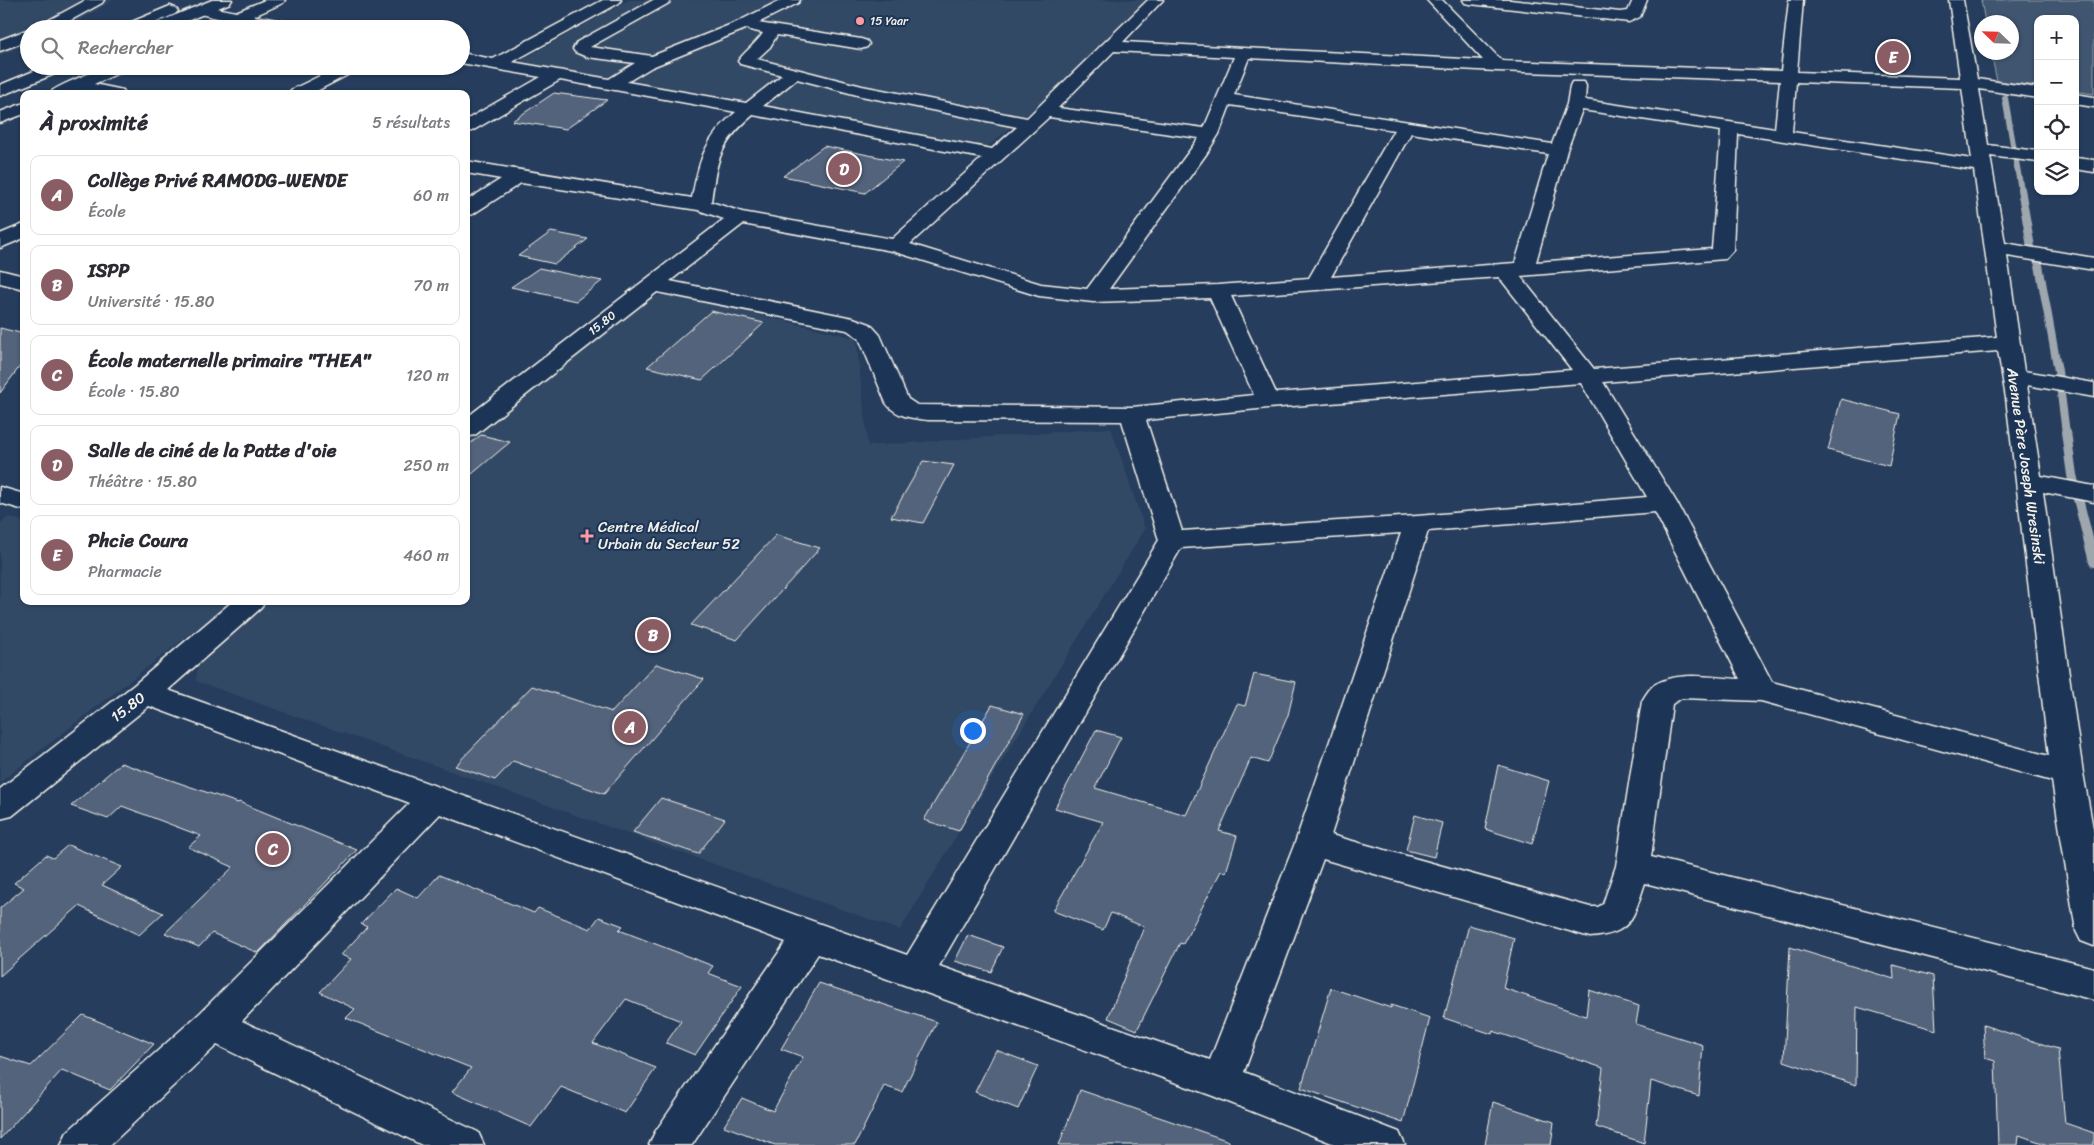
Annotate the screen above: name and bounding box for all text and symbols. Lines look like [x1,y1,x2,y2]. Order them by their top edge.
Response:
place label: 15 Yaar [870,10,909,32]
marker: 15 Yaar [854,15,866,27]
north arrow [1974,15,2019,60]
map controls [2034,15,2079,195]
button: + [2034,15,2079,60]
search box [20,20,470,75]
text: Rechercher [78,31,173,64]
icon: search [38,34,66,62]
pin: E [1877,38,1909,76]
button: − [2034,60,2079,105]
text: À proximité [40,104,148,142]
button: locate [2034,105,2079,150]
text: 5 résultats [372,108,450,137]
pin: D [828,150,860,188]
button: layers [2034,150,2079,195]
text: Collège Privé RAMODG-WENDE [88,164,347,197]
text: A [52,181,62,210]
text: 60 m [413,181,449,210]
text: École [88,197,126,226]
text: ISPP [88,254,130,287]
text: B [52,271,62,300]
text: 70 m [413,271,449,300]
text: Université · 15.80 [88,287,215,316]
street label: 15.80 [583,305,621,341]
text: École maternelle primaire "THEA" [88,344,370,377]
text: C [52,361,62,390]
text: 120 m [406,361,449,390]
street label: Avenue Père Joseph Wresinski [1999,365,2053,567]
text: École · 15.80 [88,377,180,406]
text: Salle de ciné de la Patte d'oie [88,434,336,467]
text: D [52,451,62,480]
text: 250 m [403,451,449,480]
text: Théâtre · 15.80 [88,467,197,496]
place label: Centre Médical Urbain du Secteur 52 [598,514,740,557]
text: Phcie Coura [88,524,188,557]
marker: Centre Médical Urbain du Secteur 52 [580,529,594,543]
text: E [53,541,61,570]
text: 460 m [403,541,449,570]
text: Pharmacie [88,557,162,586]
pin: B [637,616,669,654]
street label: 15.80 [105,685,151,729]
pin: A [614,708,646,746]
your location [960,718,986,744]
pin: C [257,830,289,868]

